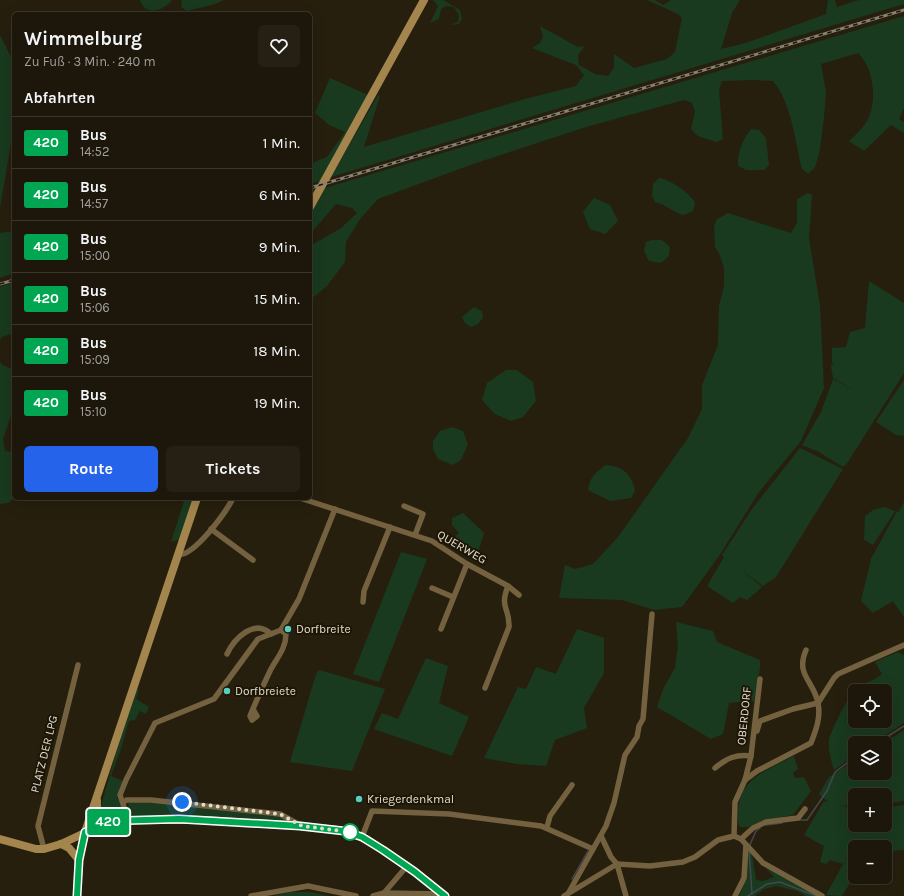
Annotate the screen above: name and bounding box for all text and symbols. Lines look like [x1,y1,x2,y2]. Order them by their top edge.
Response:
button: heart [258,25,300,67]
text: Wimmelburg [24,28,142,50]
text: Zu Fuß · 3 Min. · 240 m [24,54,156,69]
text: Abfahrten [24,89,95,107]
text: Bus [80,126,107,144]
text: 420 [33,134,59,151]
text: 1 Min. [263,134,300,152]
text: 14:52 [80,144,109,159]
text: Bus [80,178,107,196]
text: 420 [33,186,59,203]
text: 6 Min. [259,186,300,204]
text: 14:57 [80,196,108,211]
text: Bus [80,230,107,248]
text: 420 [33,238,59,255]
text: 9 Min. [259,238,300,256]
text: 15:00 [80,248,110,263]
text: Bus [80,282,107,300]
text: 420 [33,290,59,307]
text: 15 Min. [254,290,300,308]
text: 15:06 [80,300,110,315]
text: Bus [80,334,107,352]
text: 420 [33,342,59,359]
text: 18 Min. [253,342,300,360]
text: 15:09 [80,352,110,367]
text: Bus [80,386,107,404]
text: 420 [33,394,59,411]
text: 19 Min. [254,394,300,412]
text: 15:10 [80,404,107,419]
button: Route [24,446,158,492]
button: Tickets [166,446,300,492]
street label: QUERWEG [435,527,489,567]
place label: Dorfbreite [296,622,351,636]
marker: Dorfbreite [283,624,293,634]
place label: Dorfbreiete [235,684,296,698]
map controls [848,684,892,884]
button: locate [848,684,892,728]
marker: Dorfbreiete [222,686,232,696]
street label: OBERDORF [734,686,754,746]
street label: PLATZ DER LPG [28,714,60,794]
button: layers [848,736,892,780]
button: + [848,788,892,832]
your location [172,792,192,812]
place label: Kriegerdenkmal [367,792,454,806]
marker: Kriegerdenkmal [354,794,364,804]
line badge: 420 [85,809,131,835]
text: 420 [95,813,121,830]
unlabelled marker [341,823,359,841]
button: − [848,840,892,884]

